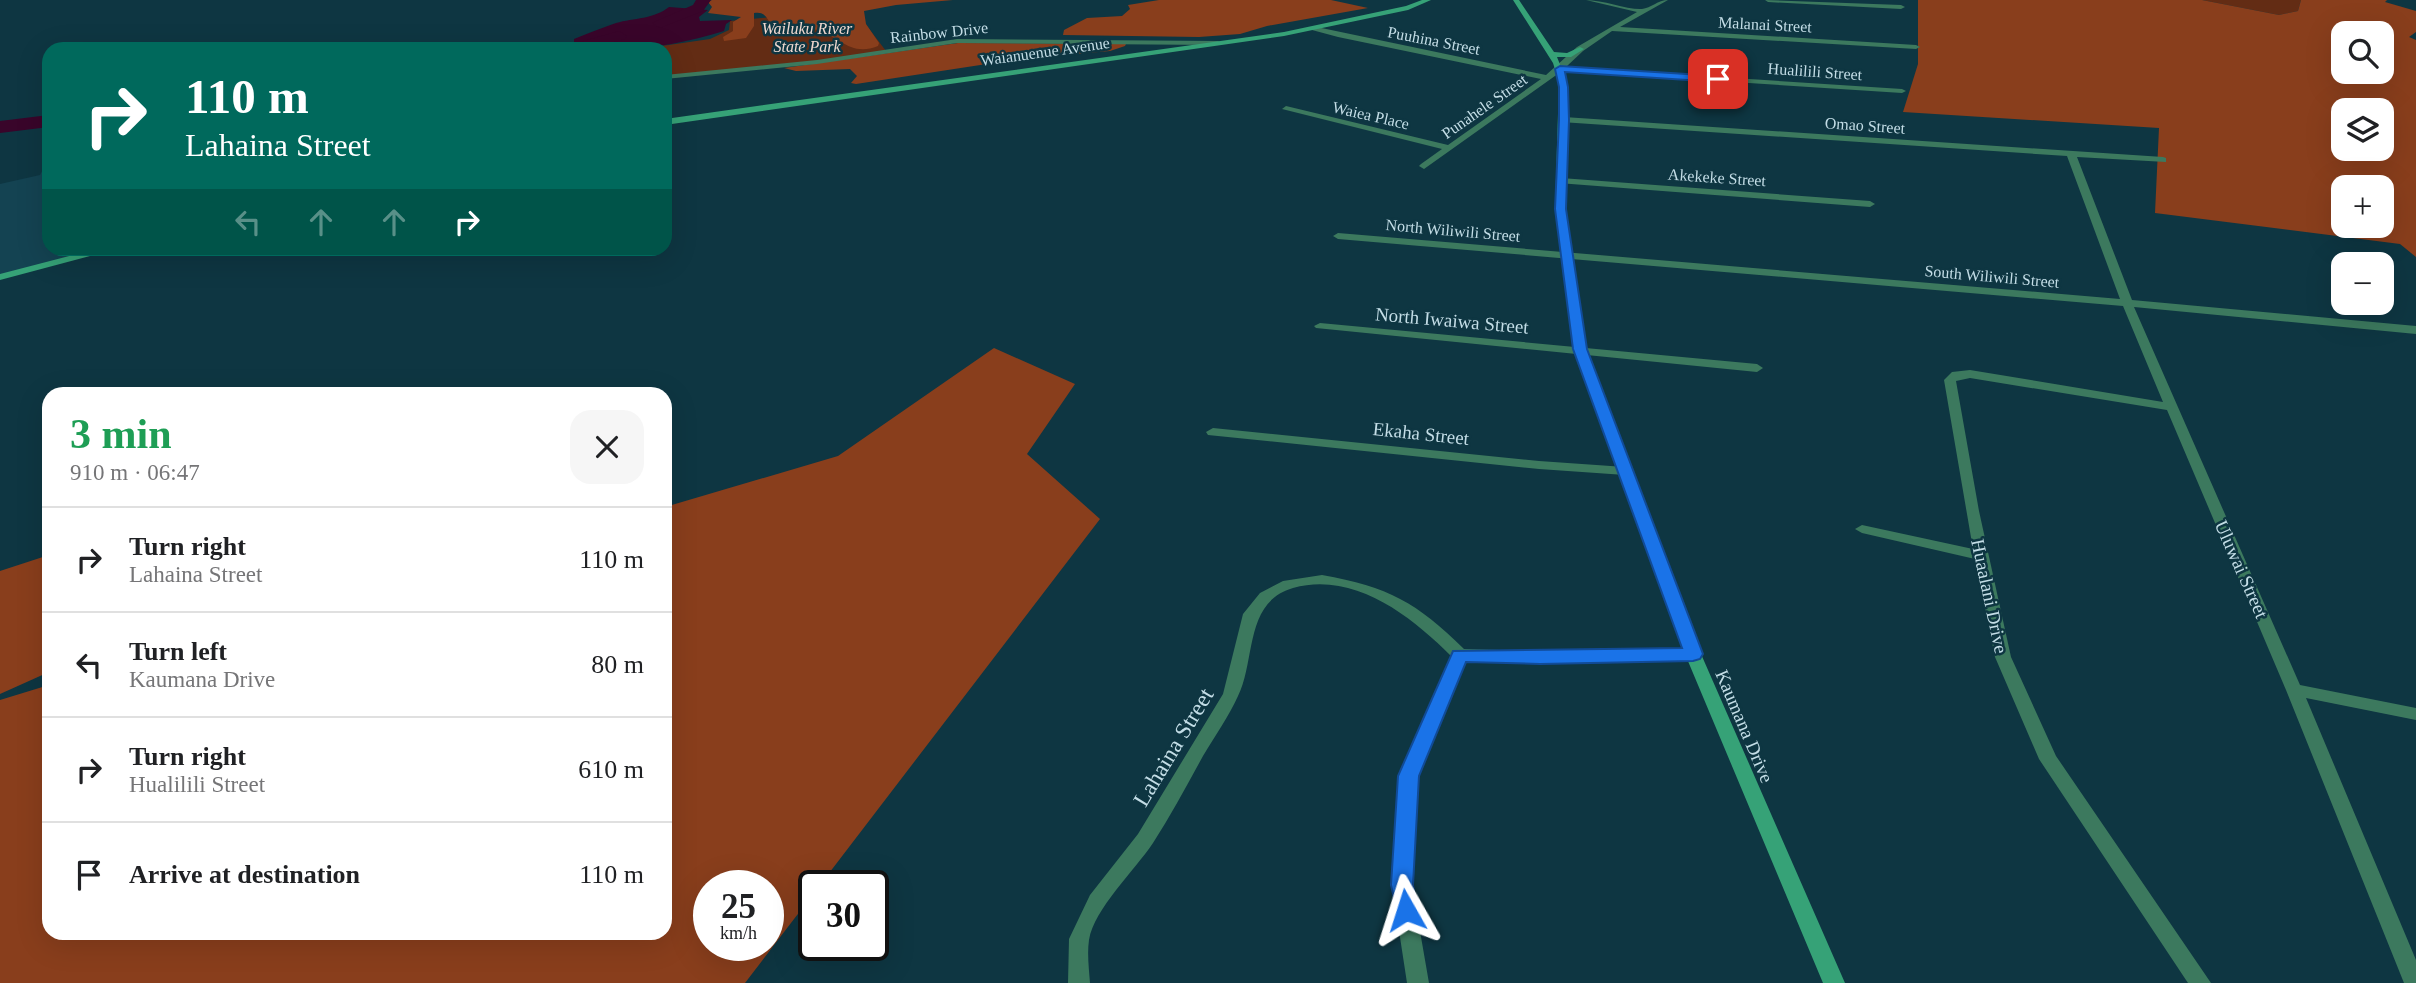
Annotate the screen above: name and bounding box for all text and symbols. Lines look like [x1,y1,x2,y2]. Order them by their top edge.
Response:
street label: Malanai Street [1718,14,1813,35]
street label: Rainbow Drive [889,19,989,46]
park label: Wailuku River State Park [762,20,853,55]
map controls [2331,21,2394,315]
button: search [2331,21,2394,84]
street label: Puuhina Street [1386,23,1482,58]
street label: Waianuenue Avenue [979,34,1111,69]
pin [1688,49,1748,109]
icon: arrive [1699,60,1737,98]
street label: Hualilili Street [1767,60,1863,83]
text: 110 m [185,69,309,124]
icon: right [70,70,161,161]
street label: Punahele Street [1438,70,1531,142]
street label: Waiea Place [1331,98,1411,133]
button: layers [2331,98,2394,161]
street label: Omao Street [1824,114,1906,137]
text: Lahaina Street [185,127,371,163]
street label: Akekeke Street [1667,166,1767,189]
button: + [2331,175,2394,238]
icon: left [229,203,267,241]
icon: ahead [302,203,340,241]
icon: ahead [375,203,413,241]
icon: right [448,203,486,241]
street label: North Wiliwili Street [1385,216,1522,245]
button: − [2331,252,2394,315]
street label: South Wiliwili Street [1924,262,2061,291]
street label: North Iwaiwa Street [1374,303,1530,338]
button: close [570,410,644,484]
text: 3 min [70,411,172,457]
street label: Ekaha Street [1372,418,1471,449]
text: 910 m · 06:47 [70,460,200,485]
street label: Uluwai Street [2211,517,2273,622]
text: Turn right [129,532,246,561]
street label: Huaalani Drive [1967,537,2012,655]
icon: right [70,541,108,579]
text: 110 m [579,545,644,574]
text: Lahaina Street [129,562,262,587]
text: Turn left [129,637,227,666]
icon: left [70,646,108,684]
text: 80 m [591,650,644,679]
street label: Kaumana Drive [1711,666,1778,786]
text: Kaumana Drive [129,667,275,692]
street label: Lahaina Street [1128,683,1219,811]
text: Turn right [129,742,246,771]
icon: right [70,751,108,789]
text: 610 m [578,755,644,784]
text: Hualilili Street [129,772,265,797]
icon: arrive [70,856,108,894]
text: Arrive at destination [129,860,360,889]
text: 110 m [579,860,644,889]
speed limit sign: 30 [798,870,889,961]
position arrow [1369,873,1443,947]
text: 25 [721,887,756,926]
text: km/h [720,923,757,943]

